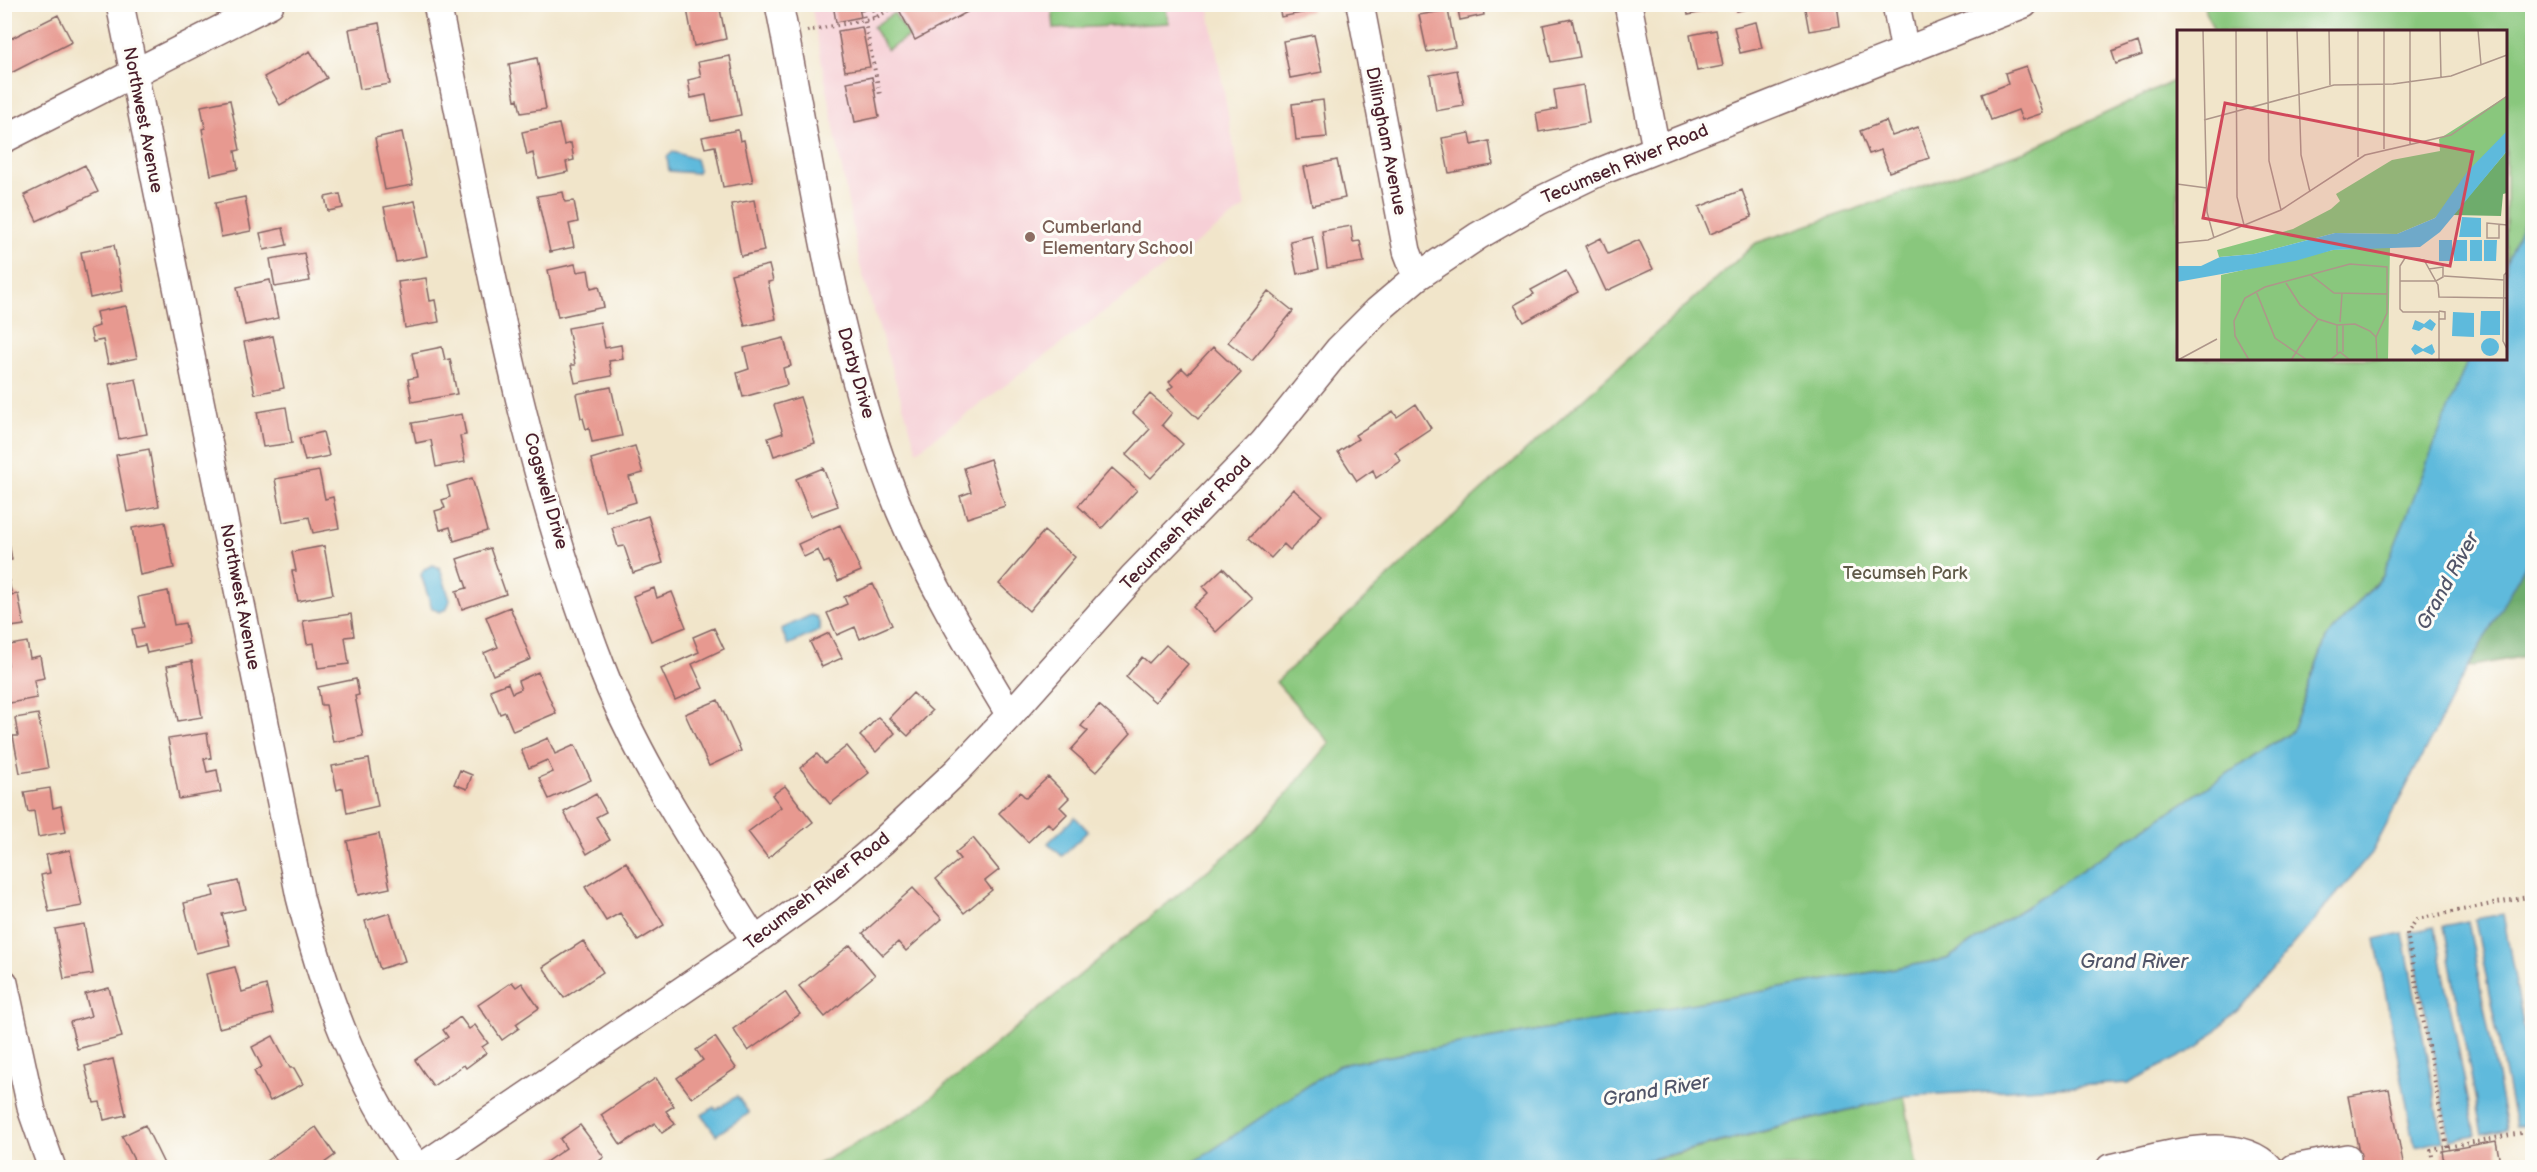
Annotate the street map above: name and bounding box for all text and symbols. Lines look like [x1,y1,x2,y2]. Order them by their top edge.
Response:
inset map [2177,30,2507,360]
street label: Northwest Avenue [119,45,168,195]
street label: Dillingham Avenue [1361,65,1411,217]
street label: Tecumseh River Road [1539,119,1711,209]
place label: Cumberland Elementary School [1042,217,1193,259]
marker: Cumberland Elementary School [1023,230,1037,244]
street label: Darby Drive [833,325,879,421]
street label: Cogswell Drive [519,430,573,552]
street label: Tecumseh River Road [1116,451,1256,595]
street label: Northwest Avenue [216,522,265,672]
water label: Grand River [2411,527,2485,634]
park label: Tecumseh Park [1843,563,1967,584]
street label: Tecumseh River Road [740,828,894,954]
water label: Grand River [2080,950,2189,974]
water label: Grand River [1601,1070,1713,1112]

